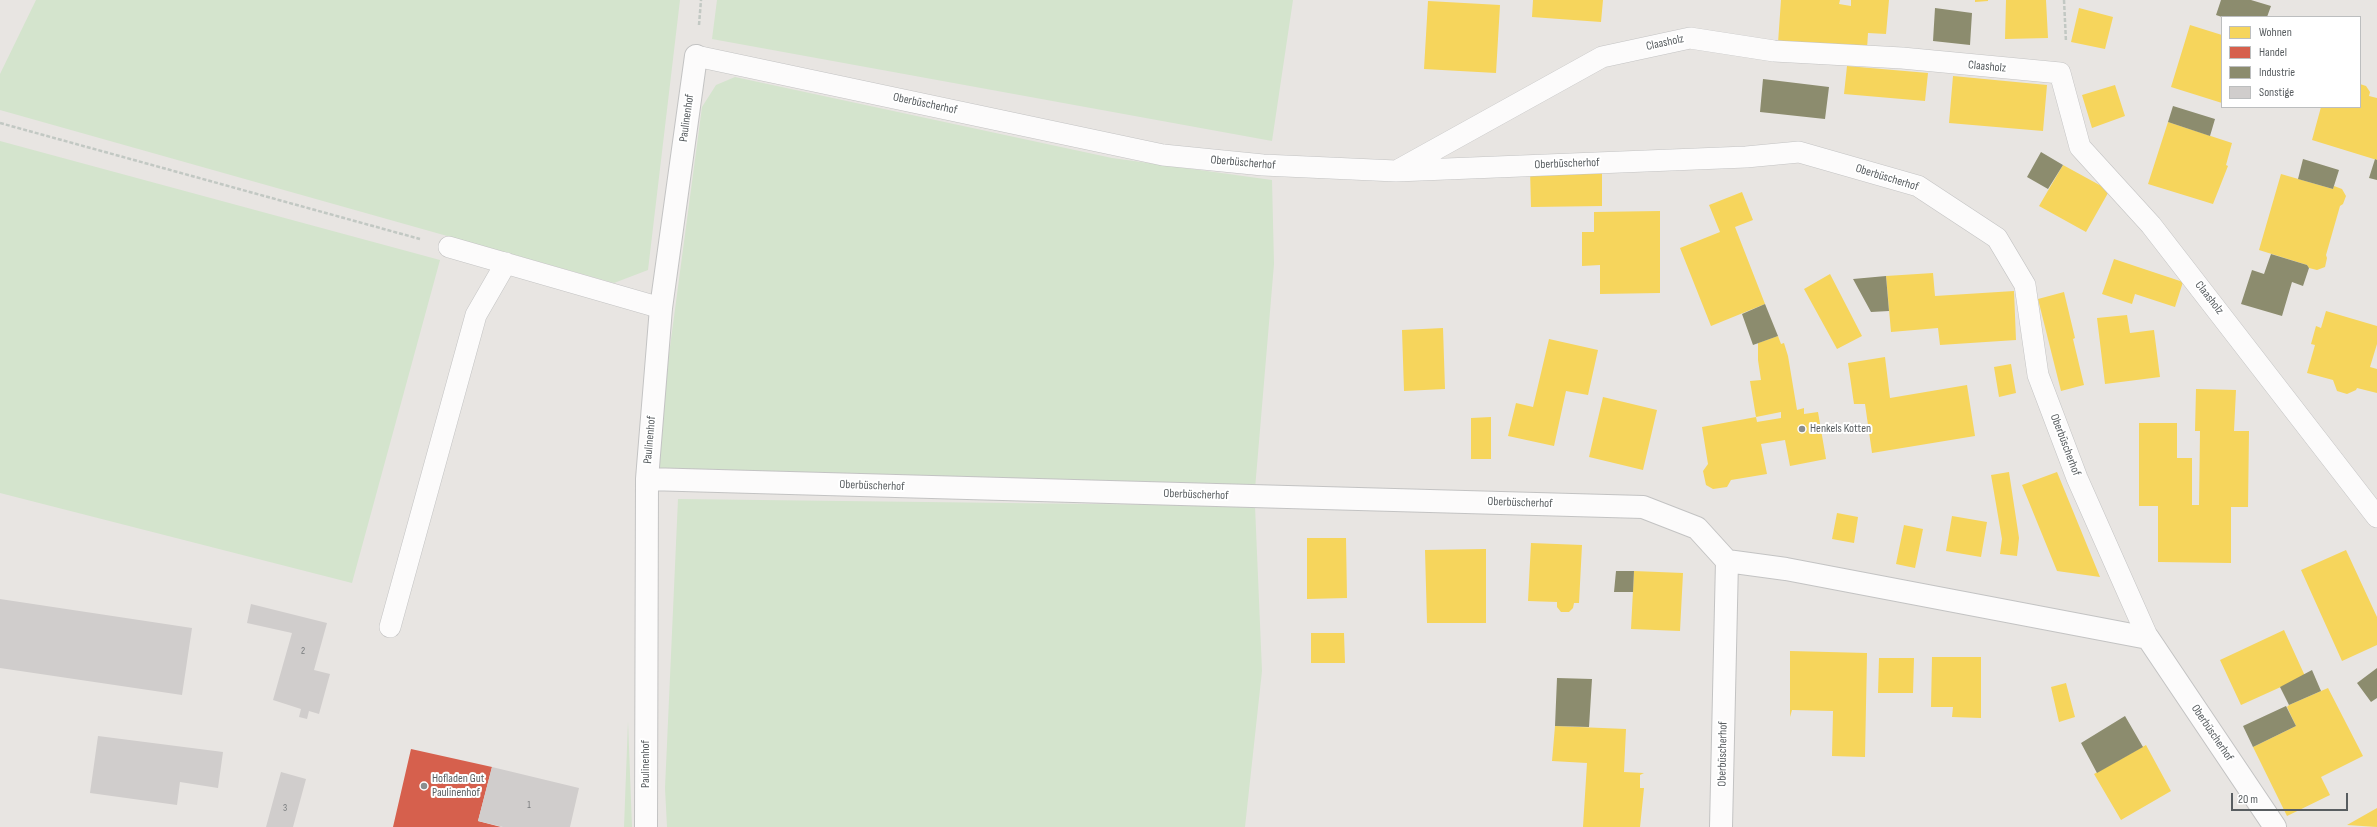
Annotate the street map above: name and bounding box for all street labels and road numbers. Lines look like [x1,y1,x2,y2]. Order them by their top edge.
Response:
street label: Claasholz [1645,32,1685,54]
street label: Claasholz [1967,58,2007,76]
street label: Oberbüscherhof [892,90,958,118]
street label: Paulinenhof [677,93,697,143]
street label: Oberbüscherhof [1210,153,1276,173]
street label: Oberbüscherhof [1534,156,1600,172]
street label: Oberbüscherhof [1854,162,1920,194]
street label: Claasholz [2192,278,2226,318]
street label: Oberbüscherhof [2047,412,2083,478]
street label: Paulinenhof [641,416,659,464]
street label: Oberbüscherhof [839,478,905,494]
street label: Oberbüscherhof [1163,487,1229,503]
street label: Oberbüscherhof [1487,495,1553,511]
street label: Oberbüscherhof [2188,702,2236,764]
street label: Oberbüscherhof [1715,721,1731,787]
street label: Paulinenhof [639,740,653,788]

